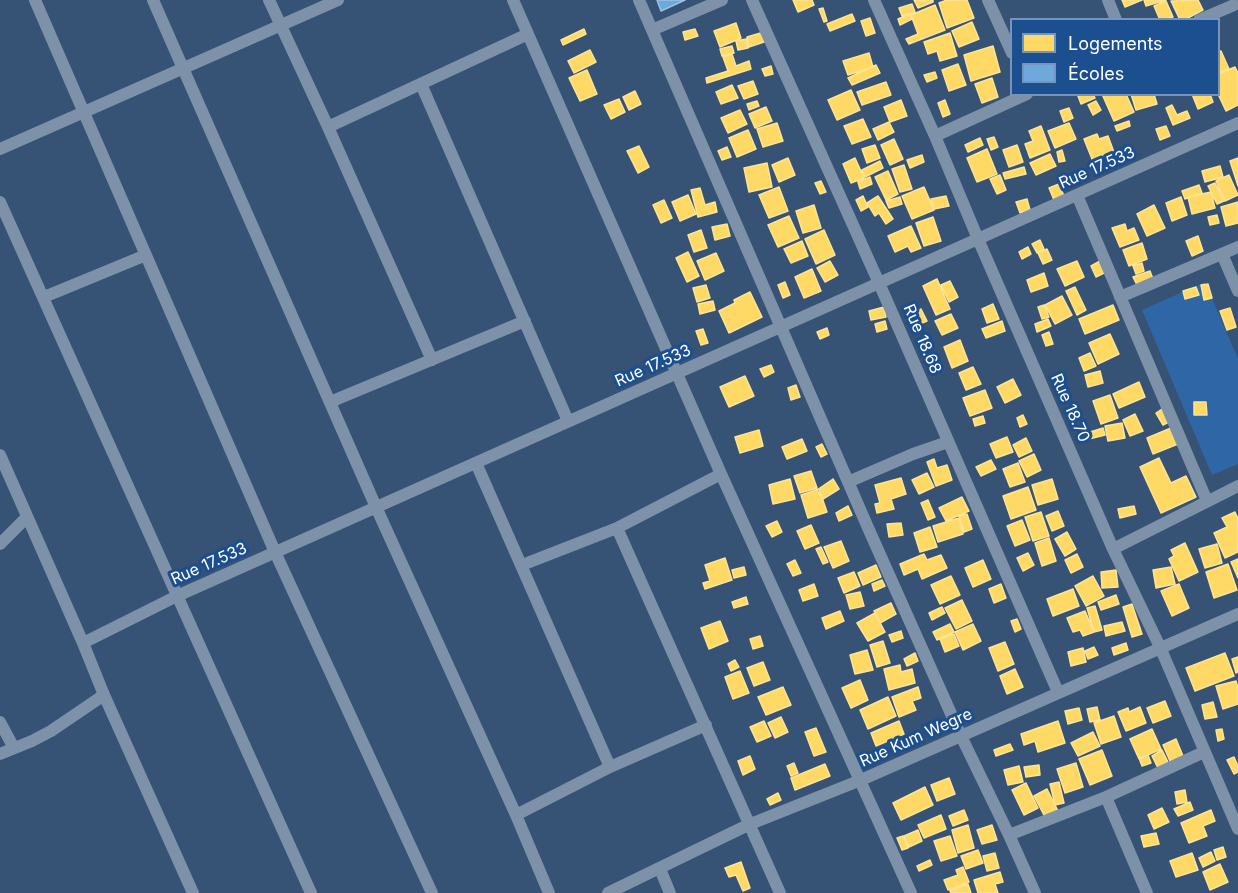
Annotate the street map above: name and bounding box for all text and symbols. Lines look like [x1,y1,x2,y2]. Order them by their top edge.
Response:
legend [1010,18,1220,96]
text: Logements [1068,33,1163,54]
text: Écoles [1068,63,1124,84]
street label: Rue 17.533 [1056,143,1138,193]
street label: Rue 18.68 [899,301,945,377]
street label: Rue 17.533 [612,341,694,391]
street label: Rue 18.70 [1046,371,1094,445]
street label: Rue 17.533 [168,539,250,589]
street label: Rue Kum Wegre [857,705,975,771]

